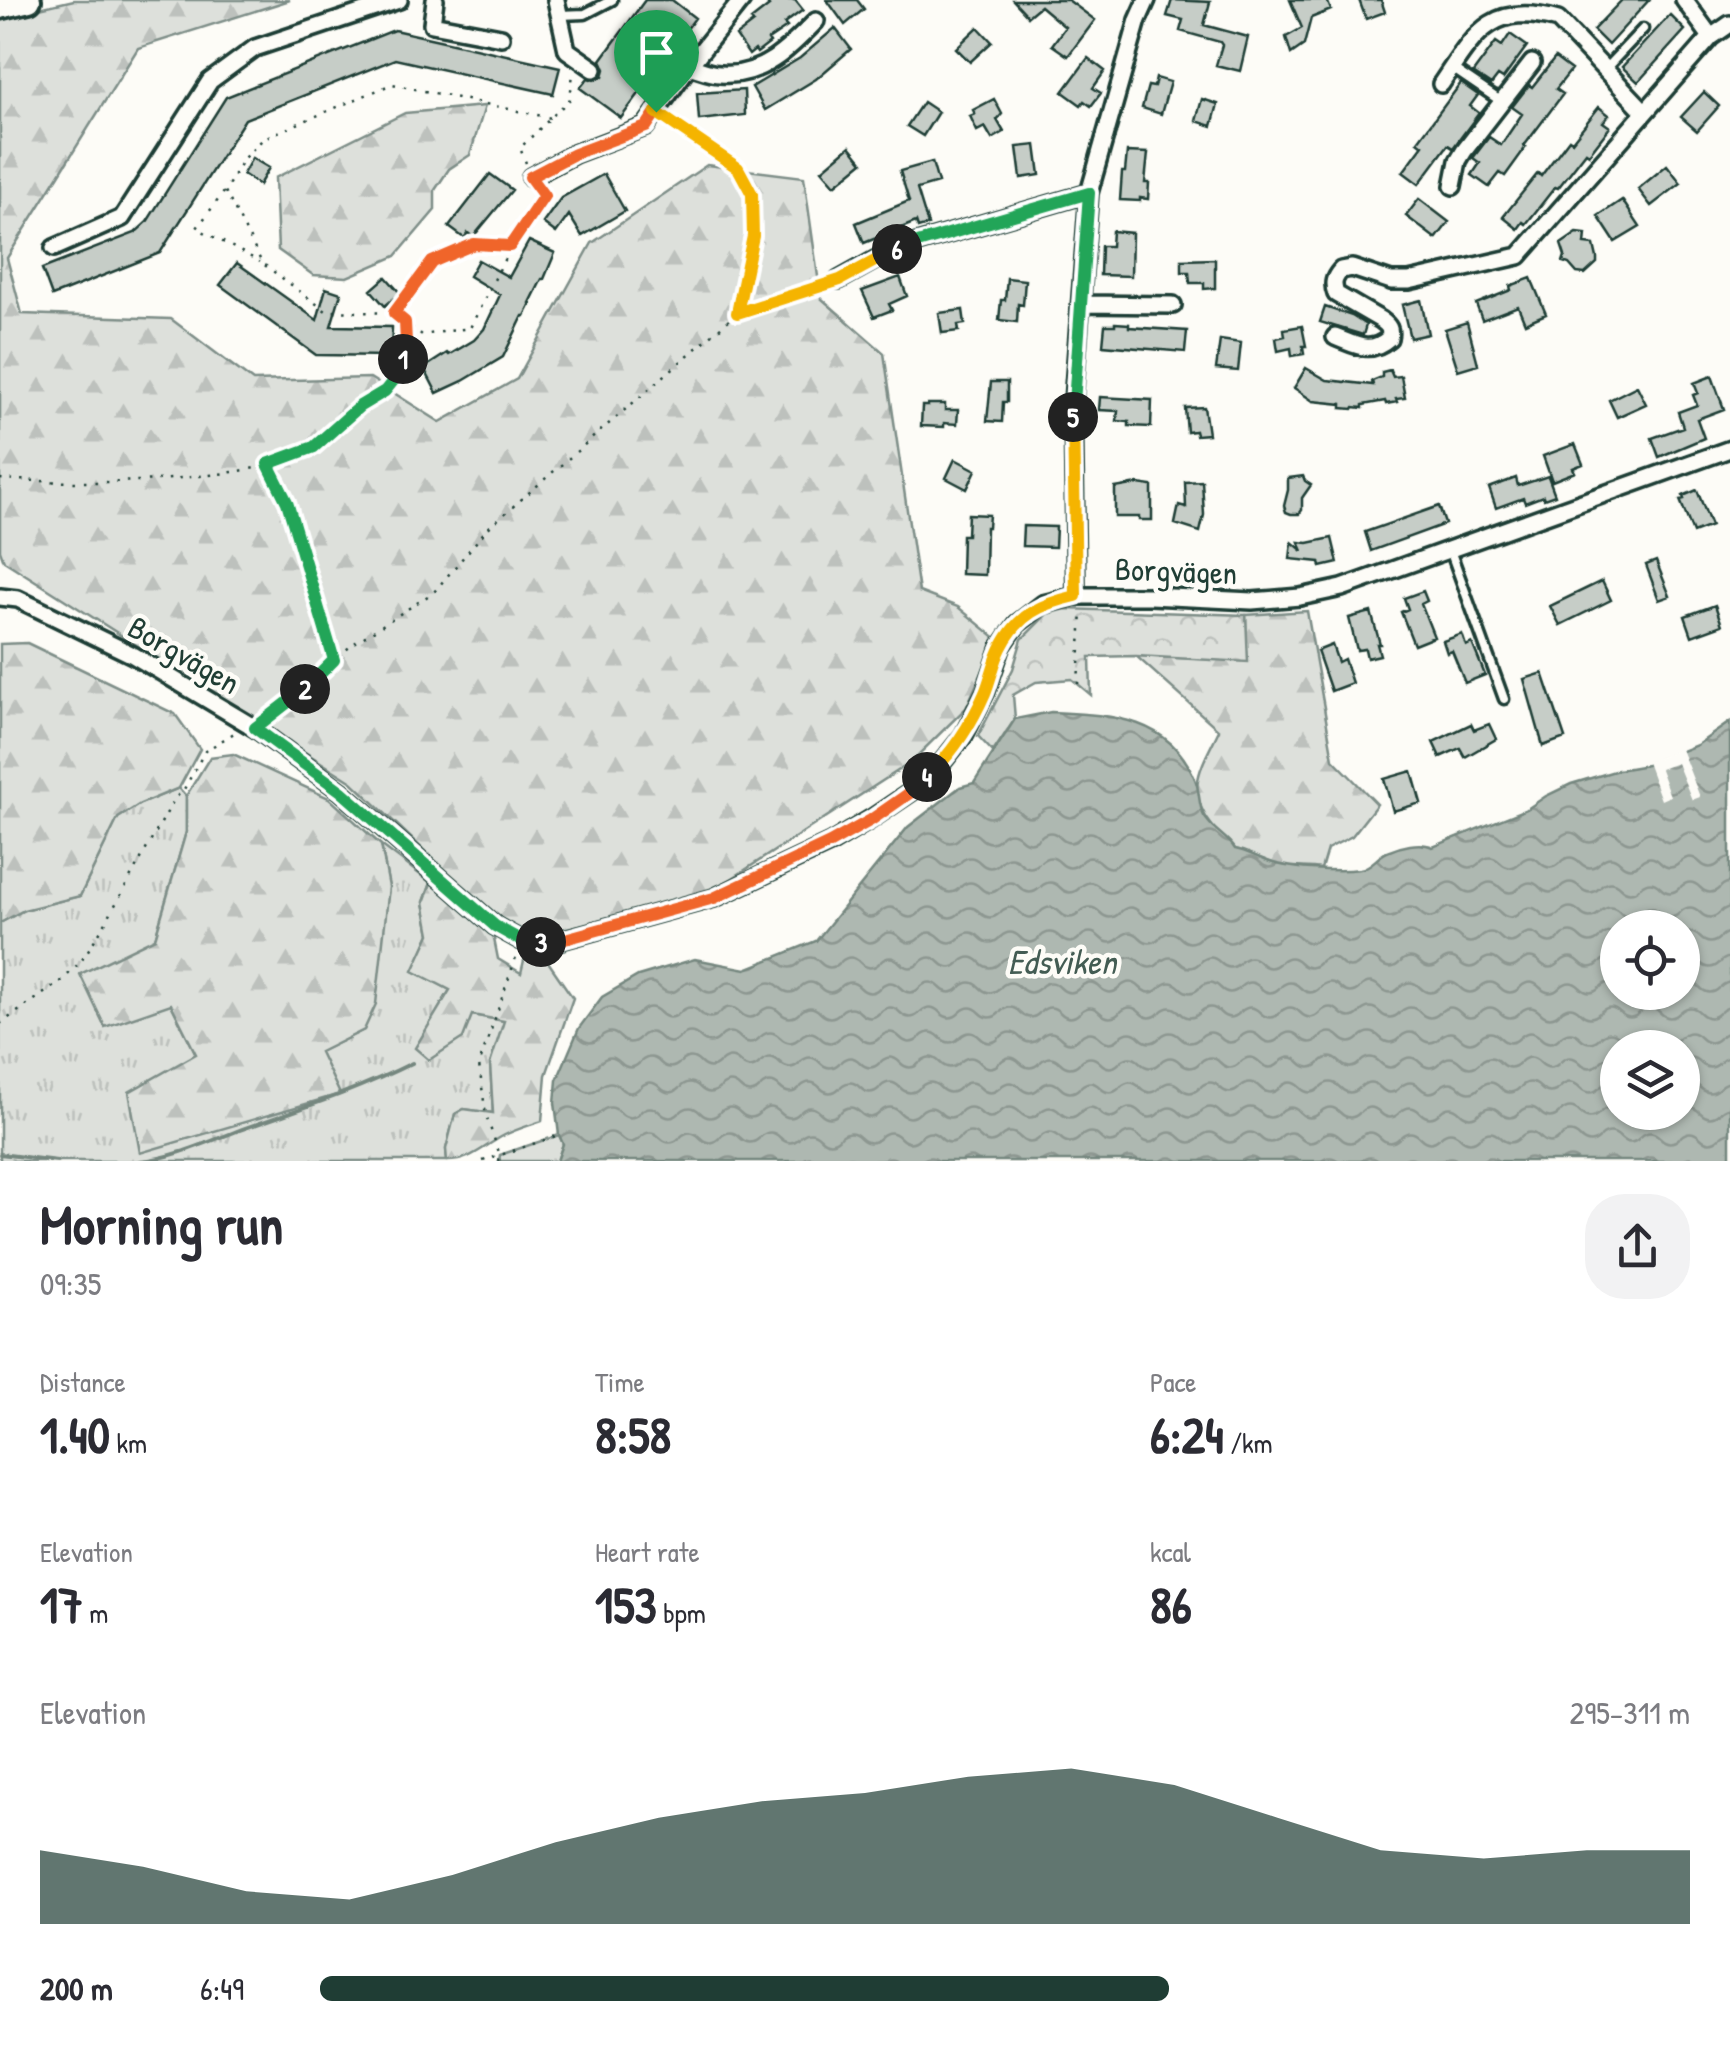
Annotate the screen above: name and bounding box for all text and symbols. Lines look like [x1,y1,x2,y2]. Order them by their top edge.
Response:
pin [614,10,699,113]
icon: arrive [629,25,684,80]
pin: 6 [872,224,922,274]
text: 6 [891,230,903,268]
pin: 1 [378,334,428,384]
text: 1 [398,340,408,378]
pin: 5 [1048,392,1098,442]
text: 5 [1067,398,1079,436]
street label: Borgvägen [1114,547,1238,594]
street label: Borgvägen [120,605,248,704]
pin: 2 [280,664,330,714]
text: 2 [298,670,312,708]
pin: 4 [902,752,952,802]
text: 4 [922,758,932,796]
map controls [1600,910,1700,1130]
button: locate [1600,910,1700,1010]
pin: 3 [516,917,566,967]
text: 3 [535,923,547,961]
water label: Edsviken [1008,938,1120,985]
button: layers [1600,1030,1700,1130]
text: Morning run [40,1187,283,1261]
button: share [1585,1194,1690,1299]
text: 09:35 [40,1262,101,1305]
text: Distance [40,1363,126,1401]
text: Time [595,1363,645,1401]
text: Pace [1150,1363,1196,1401]
text: 1.40 [40,1401,110,1469]
text: 8:58 [595,1401,671,1469]
text: 6:24 [1150,1401,1224,1469]
text: km [110,1424,147,1462]
text: /km [1224,1424,1273,1462]
text: Elevation [40,1533,133,1571]
text: Heart rate [595,1533,700,1571]
text: kcal [1150,1533,1191,1571]
text: 17 [40,1571,83,1639]
text: 153 [595,1571,657,1639]
text: 86 [1150,1571,1192,1639]
text: m [83,1594,108,1632]
text: bpm [657,1594,706,1632]
text: Elevation [40,1691,146,1734]
text: 295–311 m [1570,1691,1690,1734]
text: 200 m [40,1967,113,2010]
text: 6:49 [200,1967,244,2010]

